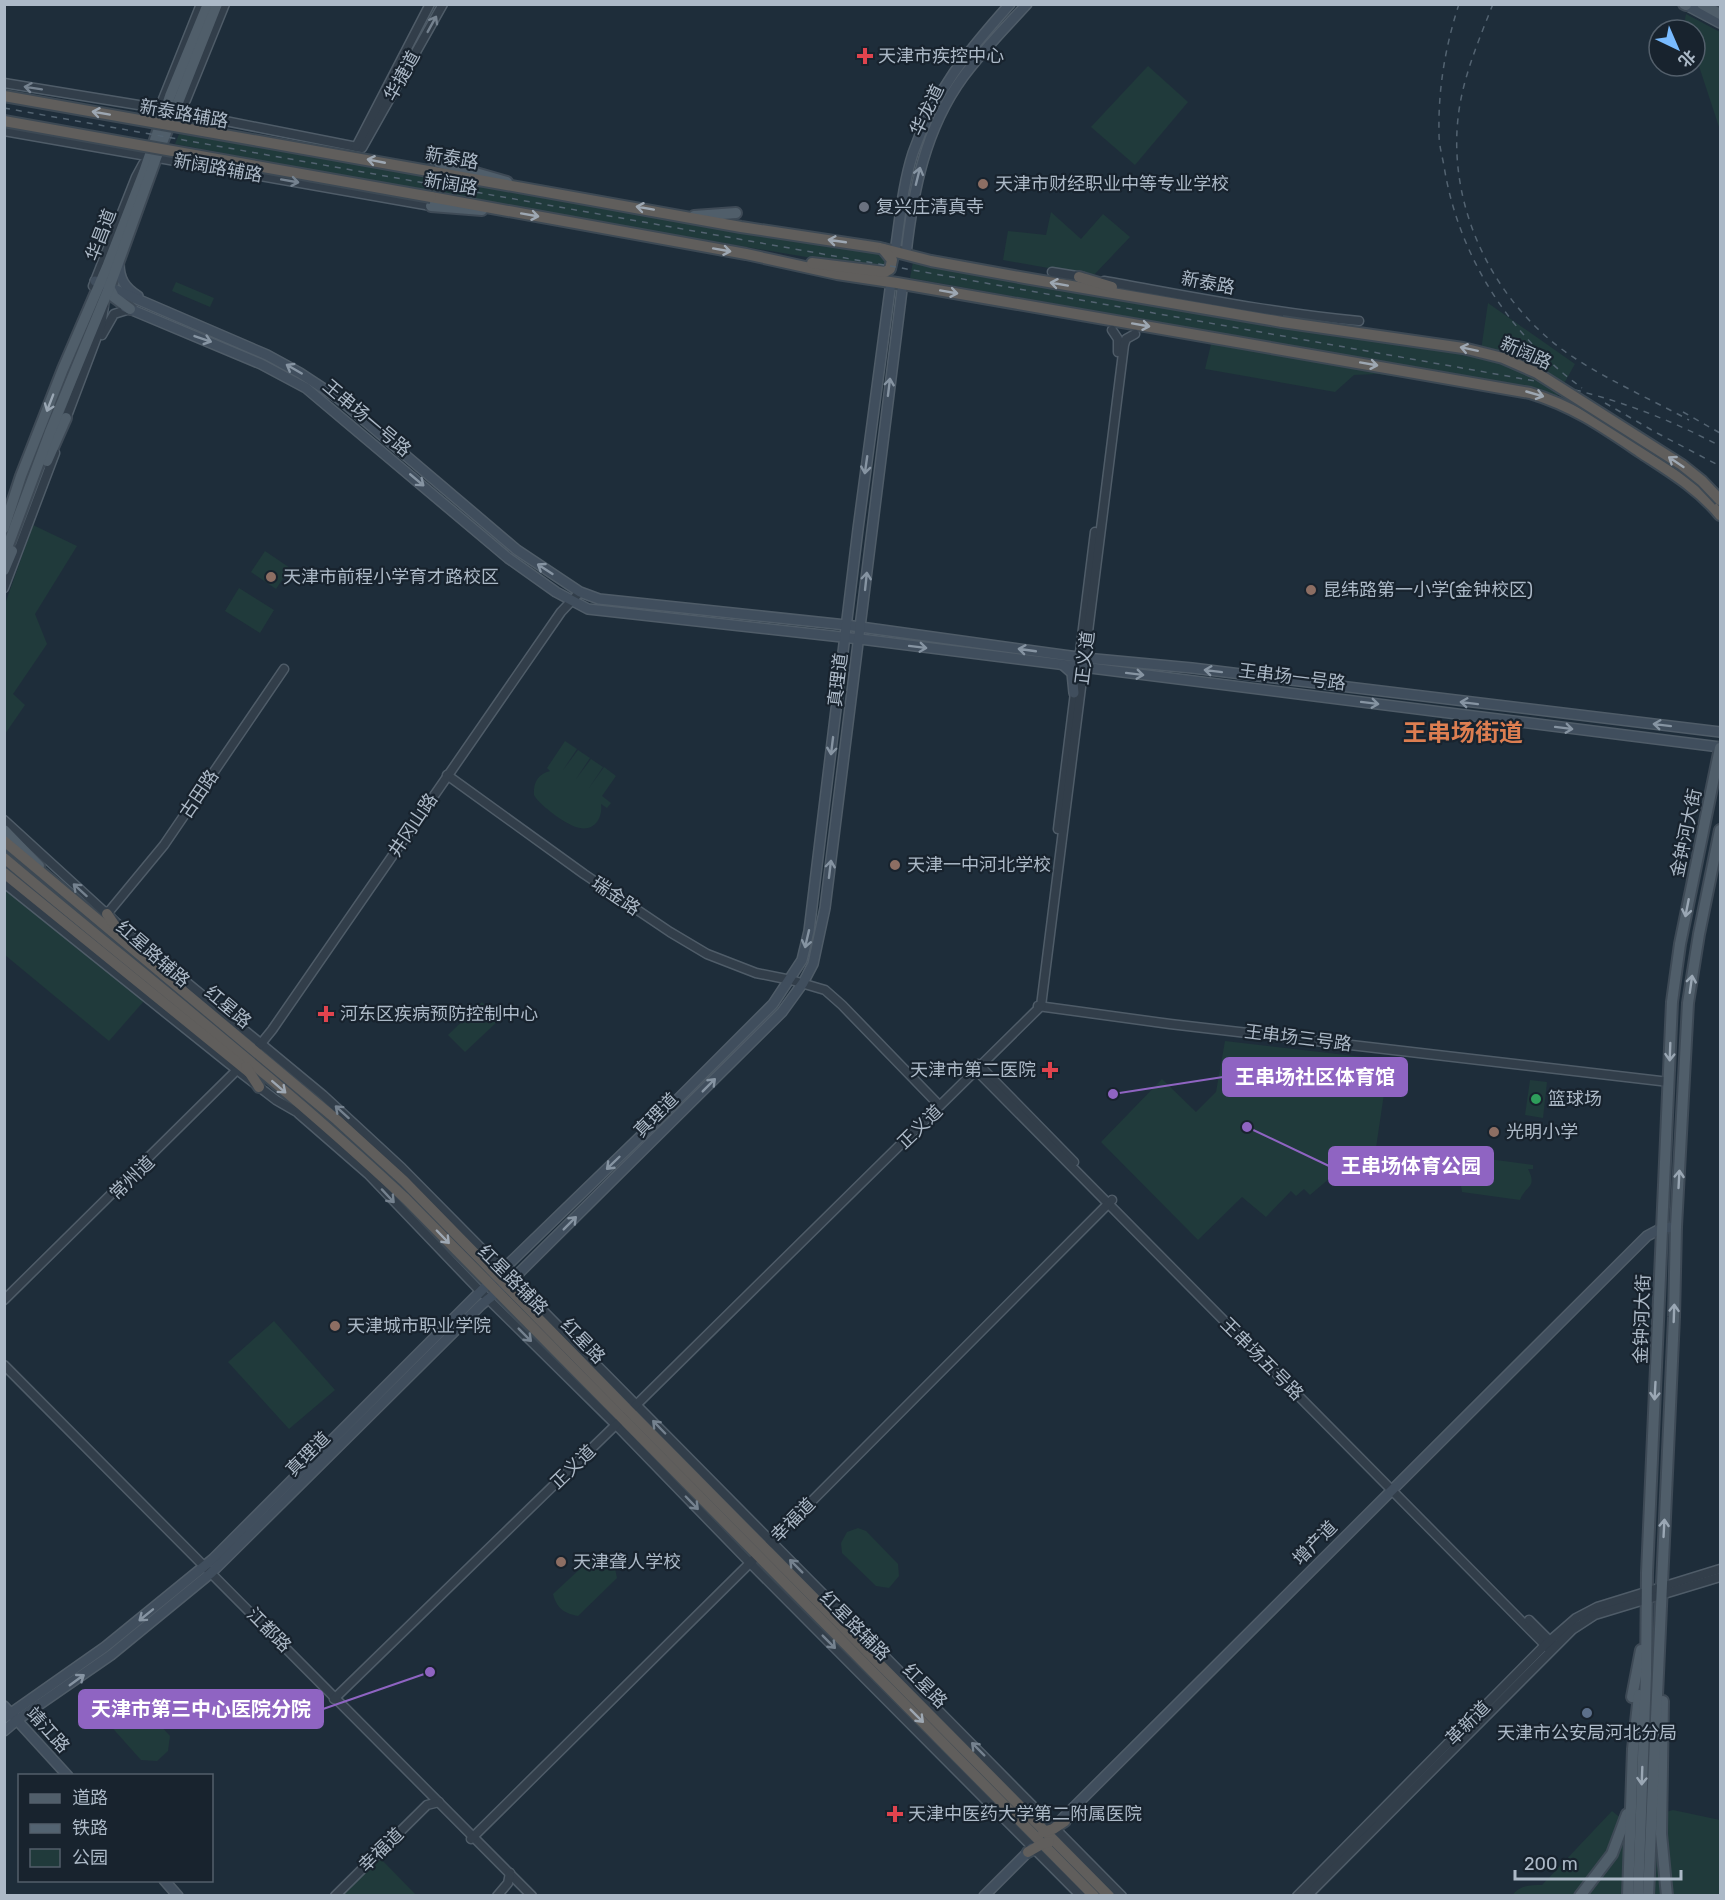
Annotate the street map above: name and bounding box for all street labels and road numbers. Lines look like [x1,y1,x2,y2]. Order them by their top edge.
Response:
street label: 华捷道 [379,47,425,105]
street label: 华龙道 [905,81,949,139]
street label: 新泰路辅路 [138,95,230,133]
street label: 新泰路 [424,142,480,174]
street label: 新阔路辅路 [172,149,264,187]
street label: 新阔路 [423,168,479,200]
street label: 华昌道 [81,206,121,264]
street label: 新泰路 [1179,267,1237,299]
street label: 新阔路 [1497,332,1555,374]
street label: 王串场一号路 [319,375,415,461]
street label: 正义道 [1071,630,1099,686]
street label: 真理道 [824,652,852,708]
street label: 王串场一号路 [1237,660,1347,694]
street label: 古田路 [175,765,223,823]
street label: 金钟河大街 [1666,787,1706,879]
street label: 井冈山路 [384,789,442,861]
street label: 瑞金路 [587,872,645,920]
street label: 红星路辅路 [112,916,194,992]
street label: 红星路 [200,981,256,1033]
street label: 王串场三号路 [1243,1021,1353,1055]
street label: 真理道 [629,1088,683,1142]
street label: 正义道 [893,1100,947,1154]
street label: 常州道 [105,1151,159,1205]
street label: 红星路辅路 [473,1240,553,1320]
street label: 金钟河大街 [1629,1274,1655,1364]
street label: 王串场五号路 [1216,1313,1308,1405]
street label: 红星路 [556,1314,610,1368]
street label: 真理道 [281,1427,335,1481]
street label: 正义道 [546,1440,600,1494]
street label: 幸福道 [766,1493,820,1547]
street label: 增产道 [1288,1516,1342,1570]
street label: 红星路辅路 [815,1586,895,1666]
street label: 江都路 [242,1603,296,1657]
street label: 红星路 [898,1659,952,1713]
street label: 革新道 [1441,1696,1495,1750]
street label: 靖江路 [22,1703,74,1757]
street label: 幸福道 [354,1823,408,1877]

